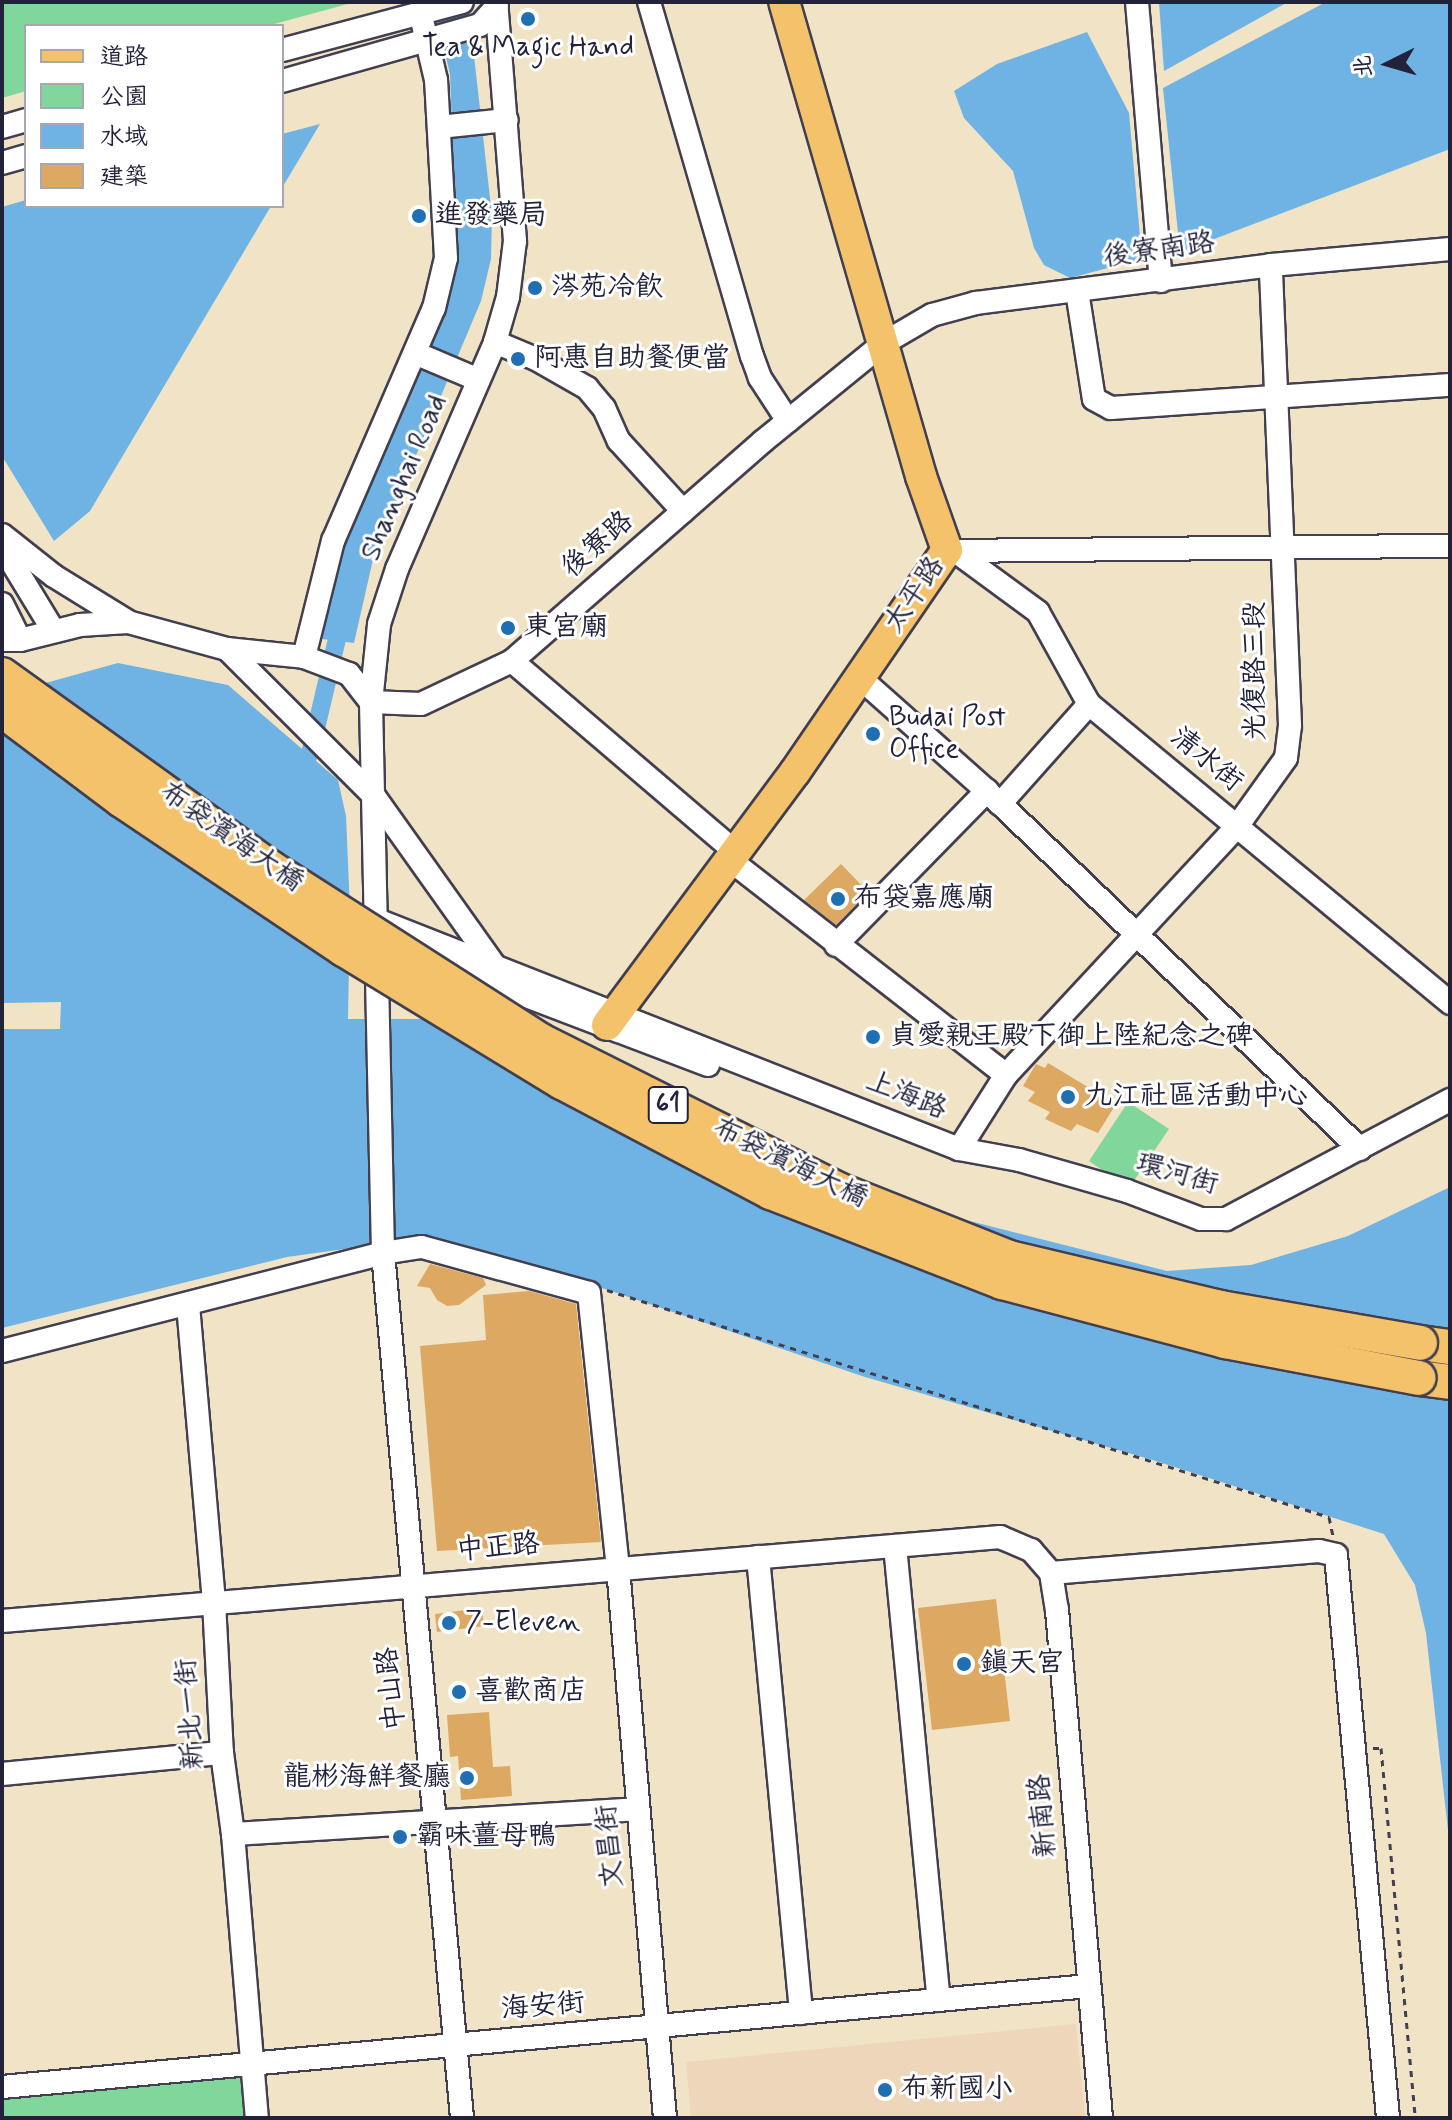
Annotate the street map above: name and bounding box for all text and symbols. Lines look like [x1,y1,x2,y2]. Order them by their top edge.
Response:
marker: Tea & Magic Hand [519,10,537,28]
legend [24,24,284,208]
north arrow [1348,24,1428,104]
place label: Tea & Magic Hand [423,31,633,65]
text: 道路 [100,42,148,73]
text: 北 [1349,54,1379,78]
text: 公園 [100,82,148,113]
text: 水域 [100,122,148,153]
text: 建築 [100,162,148,193]
place label: 進發藥局 [435,199,547,233]
marker: 進發藥局 [410,207,428,225]
street label: 後寮南路 [1101,227,1217,275]
place label: 涔苑冷飲 [551,271,663,305]
marker: 涔苑冷飲 [526,279,544,297]
place label: 阿惠自助餐便當 [534,342,730,376]
marker: 阿惠自助餐便當 [509,350,527,368]
street label: Shanghai Road [355,390,455,566]
street label: 後寮路 [555,505,641,585]
street label: 太平路 [878,551,952,639]
street label: 光復路三段 [1239,601,1273,741]
place label: 東宮廟 [524,611,608,645]
marker: 東宮廟 [499,619,517,637]
place label: Budai Post Office [889,701,1006,767]
street label: 清水街 [1163,721,1249,799]
marker: Budai Post Office [864,725,882,743]
street label: 布袋濱海大橋 [153,776,309,900]
place label: 布袋嘉應廟 [854,882,994,916]
marker: 布袋嘉應廟 [829,890,847,908]
place label: 貞愛親王殿下御上陸紀念之碑 [889,1020,1253,1054]
marker: 貞愛親王殿下御上陸紀念之碑 [864,1028,882,1046]
street label: 上海路 [861,1065,951,1127]
place label: 九江社區活動中心 [1084,1080,1308,1114]
road number: 61 [646,1083,690,1127]
marker: 九江社區活動中心 [1059,1088,1077,1106]
street label: 布袋濱海大橋 [707,1112,873,1216]
street label: 環河街 [1132,1147,1222,1203]
street label: 中正路 [455,1528,541,1568]
place label: 7-Eleven [465,1606,580,1640]
marker: 7-Eleven [440,1614,458,1632]
street label: 中山路 [371,1645,413,1733]
place label: 鎮天宮 [980,1647,1064,1681]
marker: 鎮天宮 [955,1655,973,1673]
street label: 新北一街 [170,1657,212,1771]
place label: 喜歡商店 [475,1675,587,1709]
marker: 喜歡商店 [450,1683,468,1701]
place label: 龍彬海鮮餐廳 [283,1761,451,1795]
marker: 龍彬海鮮餐廳 [458,1769,476,1787]
street label: 新南路 [1024,1773,1064,1859]
street label: 文昌街 [591,1803,631,1889]
place label: 霸味薑母鴨 [416,1820,556,1854]
marker: 霸味薑母鴨 [391,1828,409,1846]
street label: 海安街 [500,1987,586,2027]
place label: 布新國小 [901,2073,1013,2107]
marker: 布新國小 [876,2081,894,2099]

